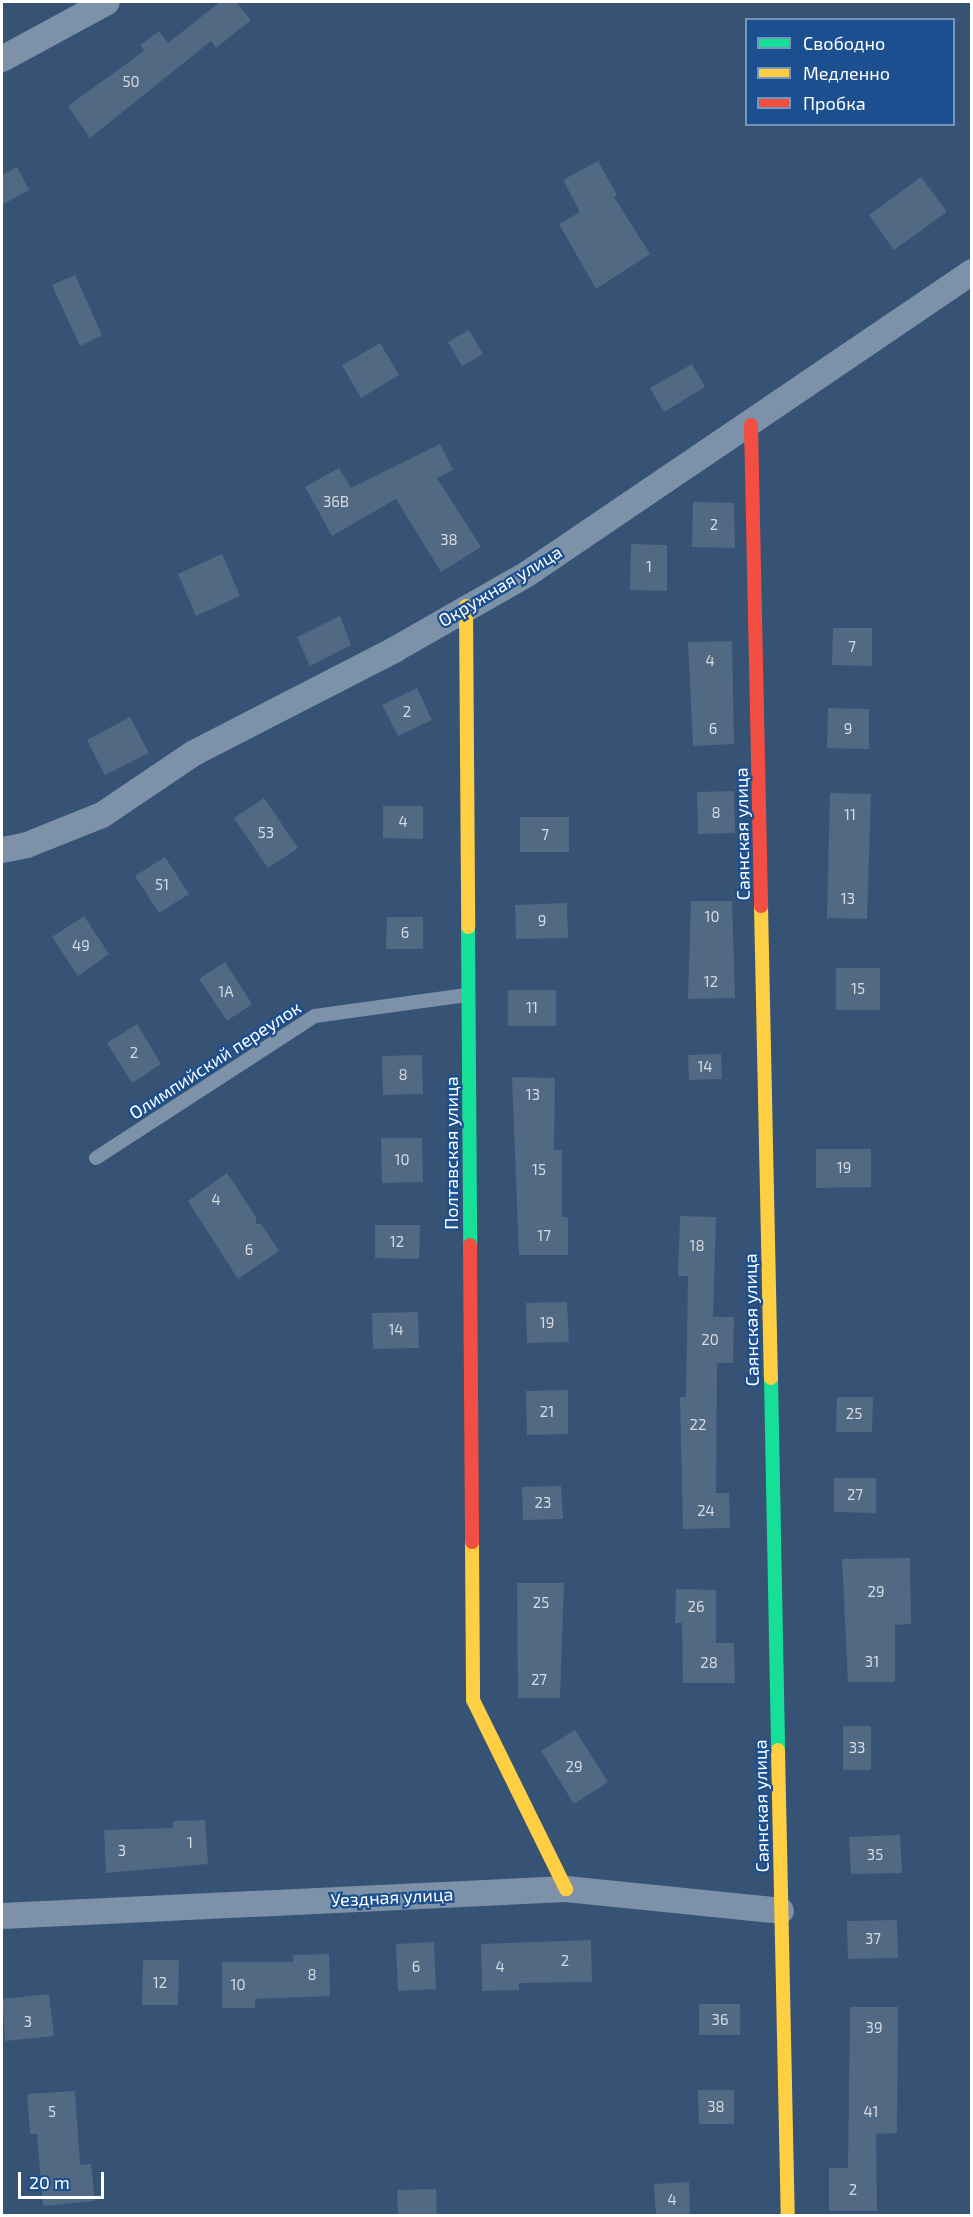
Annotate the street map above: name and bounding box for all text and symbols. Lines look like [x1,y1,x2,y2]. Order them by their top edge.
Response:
legend [745,18,955,126]
text: Свободно [803,32,885,54]
text: Медленно [803,62,890,84]
house number: 50 [122,73,140,91]
text: Пробка [803,92,866,114]
house number: 36В [323,493,349,511]
house number: 2 [710,516,718,534]
house number: 38 [440,531,458,549]
street label: Окружная улица [434,541,566,631]
house number: 1 [646,558,652,576]
house number: 7 [848,638,856,656]
house number: 4 [705,652,715,670]
house number: 2 [403,703,411,721]
house number: 6 [709,720,717,738]
house number: 9 [844,720,852,738]
street label: Саянская улица [730,767,754,901]
house number: 8 [711,804,721,822]
house number: 11 [844,806,856,824]
house number: 4 [398,813,408,831]
house number: 53 [258,824,274,842]
house number: 7 [541,826,549,844]
house number: 51 [155,876,169,894]
house number: 13 [841,890,855,908]
house number: 10 [704,908,720,926]
house number: 9 [538,912,546,930]
house number: 6 [401,924,409,942]
house number: 49 [72,937,90,955]
house number: 12 [704,973,718,991]
house number: 15 [851,980,865,998]
house number: 1А [218,983,234,1001]
street label: Олимпийский переулок [125,996,305,1124]
house number: 11 [526,999,538,1017]
house number: 2 [130,1044,138,1062]
house number: 14 [697,1058,713,1076]
house number: 8 [398,1066,408,1084]
street label: Полтавская улица [440,1076,462,1230]
house number: 13 [526,1086,540,1104]
house number: 10 [394,1151,410,1169]
house number: 19 [837,1159,851,1177]
house number: 15 [532,1161,546,1179]
house number: 4 [211,1191,221,1209]
house number: 17 [537,1227,551,1245]
house number: 12 [390,1233,404,1251]
house number: 18 [689,1237,705,1255]
house number: 6 [245,1241,253,1259]
street label: Саянская улица [739,1253,763,1387]
house number: 19 [540,1314,554,1332]
house number: 14 [388,1321,404,1339]
house number: 20 [701,1331,719,1349]
house number: 21 [540,1403,554,1421]
house number: 25 [846,1405,862,1423]
house number: 22 [690,1416,706,1434]
house number: 27 [847,1486,863,1504]
house number: 23 [535,1494,551,1512]
house number: 24 [697,1502,715,1520]
house number: 29 [867,1583,885,1601]
house number: 25 [533,1594,549,1612]
house number: 26 [687,1598,705,1616]
house number: 31 [865,1653,879,1671]
house number: 28 [700,1654,718,1672]
house number: 27 [531,1671,547,1689]
street label: Саянская улица [749,1739,773,1873]
house number: 33 [849,1739,865,1757]
house number: 29 [565,1758,583,1776]
house number: 1 [187,1834,193,1852]
house number: 3 [118,1842,126,1860]
house number: 35 [867,1846,883,1864]
street label: Уездная улица [330,1883,454,1911]
house number: 37 [865,1930,881,1948]
house number: 2 [561,1952,569,1970]
house number: 6 [412,1958,420,1976]
house number: 4 [495,1958,505,1976]
house number: 8 [307,1966,317,1984]
house number: 12 [153,1974,167,1992]
house number: 10 [230,1976,246,1994]
house number: 36 [712,2011,728,2029]
house number: 3 [24,2013,32,2031]
house number: 39 [866,2019,882,2037]
house number: 38 [707,2098,725,2116]
house number: 5 [48,2103,56,2121]
house number: 41 [863,2103,879,2121]
scale bar [21,2160,106,2198]
text: 20 m [29,2171,70,2193]
house number: 2 [849,2181,857,2199]
house number: 4 [667,2191,677,2209]

